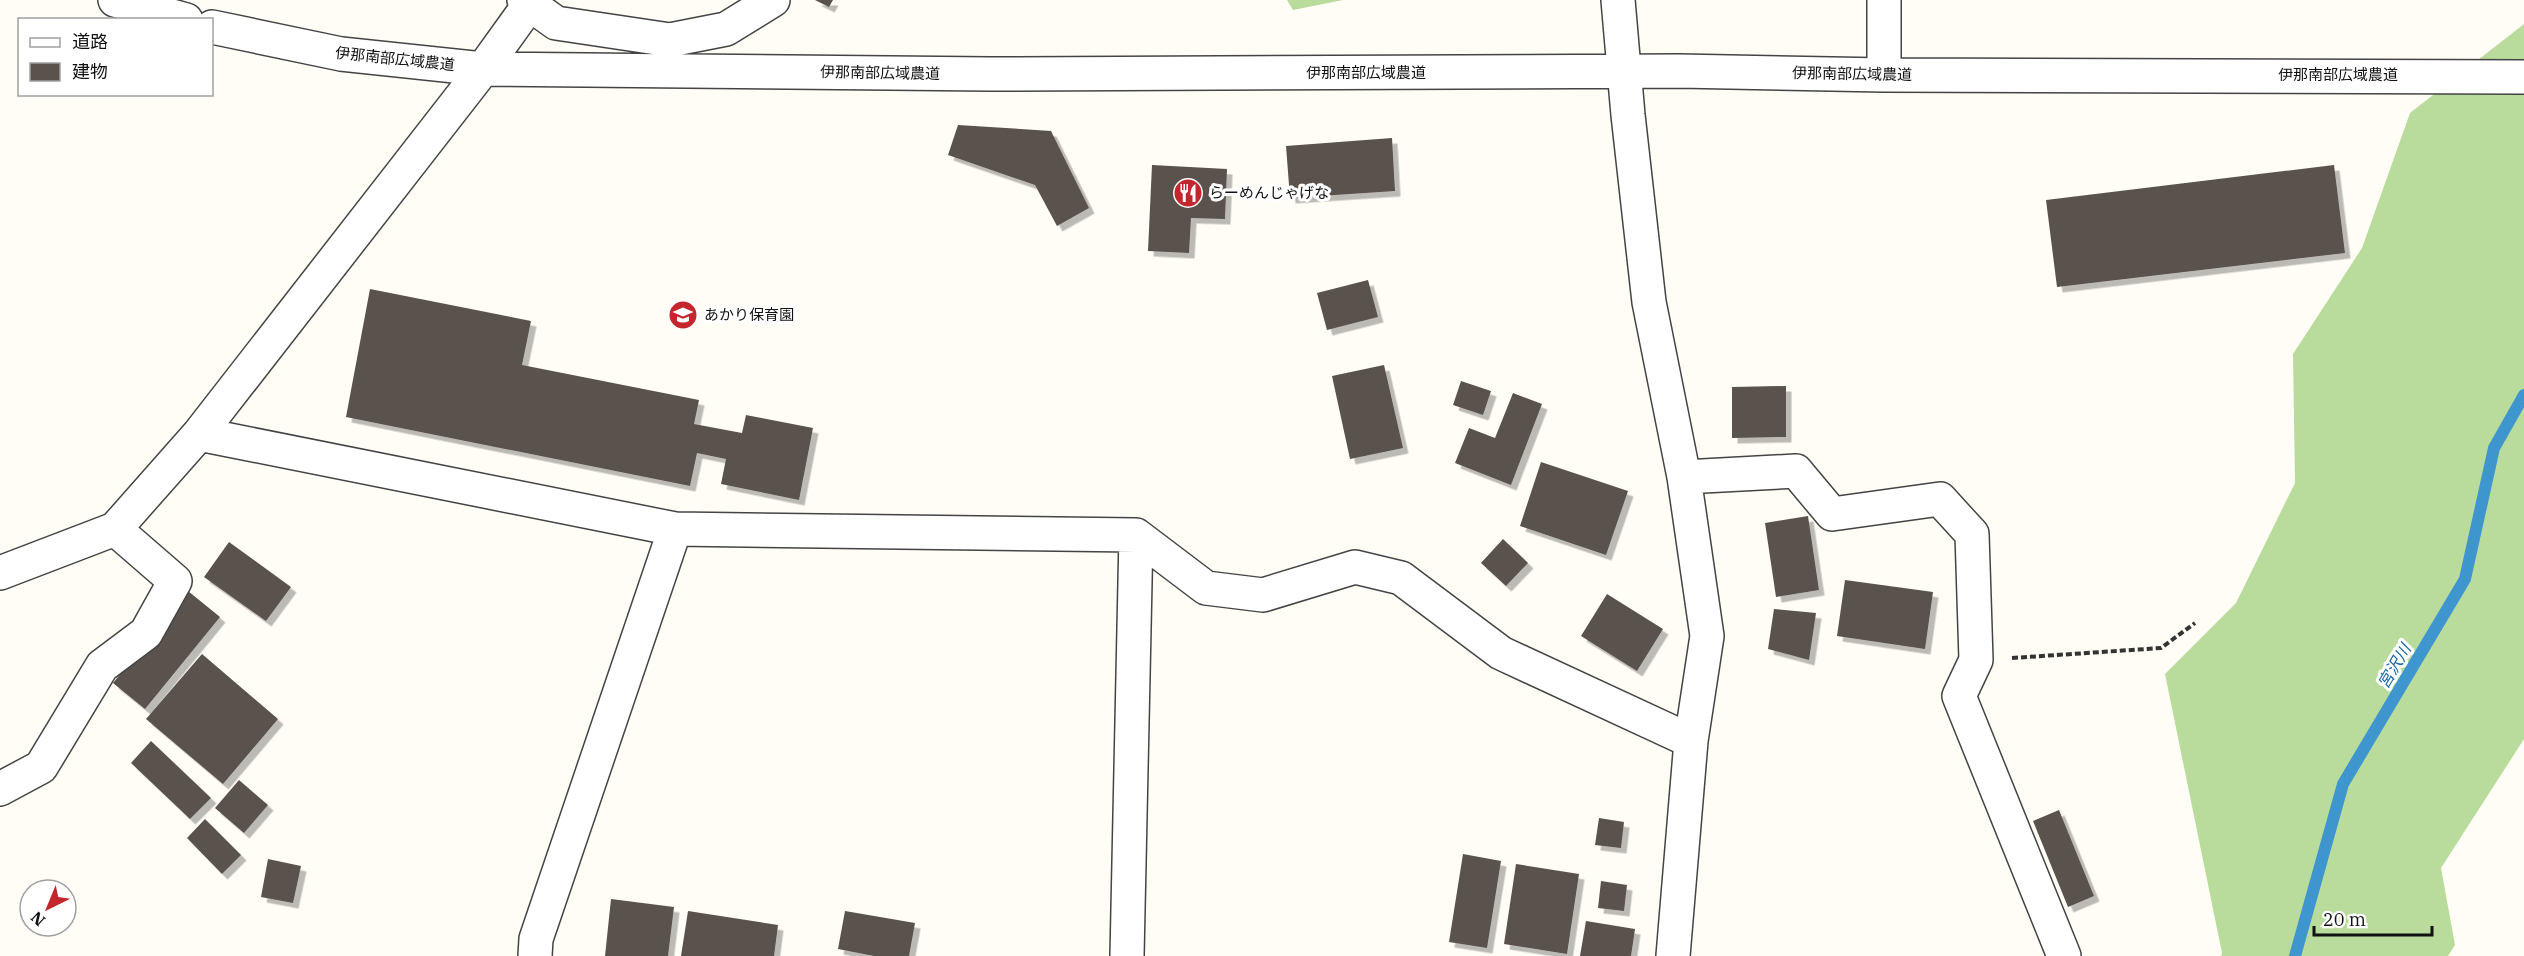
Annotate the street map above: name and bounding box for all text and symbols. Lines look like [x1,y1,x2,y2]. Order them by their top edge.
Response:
legend [18,18,213,96]
text: 道路 [72,30,108,53]
street label: 伊那南部広域農道 [334,43,456,74]
text: 建物 [72,60,108,83]
street label: 伊那南部広域農道 [820,62,940,83]
street label: 伊那南部広域農道 [1306,63,1426,82]
street label: 伊那南部広域農道 [1792,63,1912,84]
street label: 伊那南部広域農道 [2278,65,2398,84]
restaurant icon: らーめんじゃげな [1172,177,1204,209]
place label: らーめんじゃげな [1209,183,1329,202]
school or university icon: あかり保育園 [667,299,699,331]
place label: あかり保育園 [704,305,794,324]
water label: 宮沢川 [2373,639,2416,692]
north arrow [18,878,78,938]
scale bar [2314,899,2432,937]
text: N [26,907,49,931]
text: 20 m [2323,908,2366,931]

